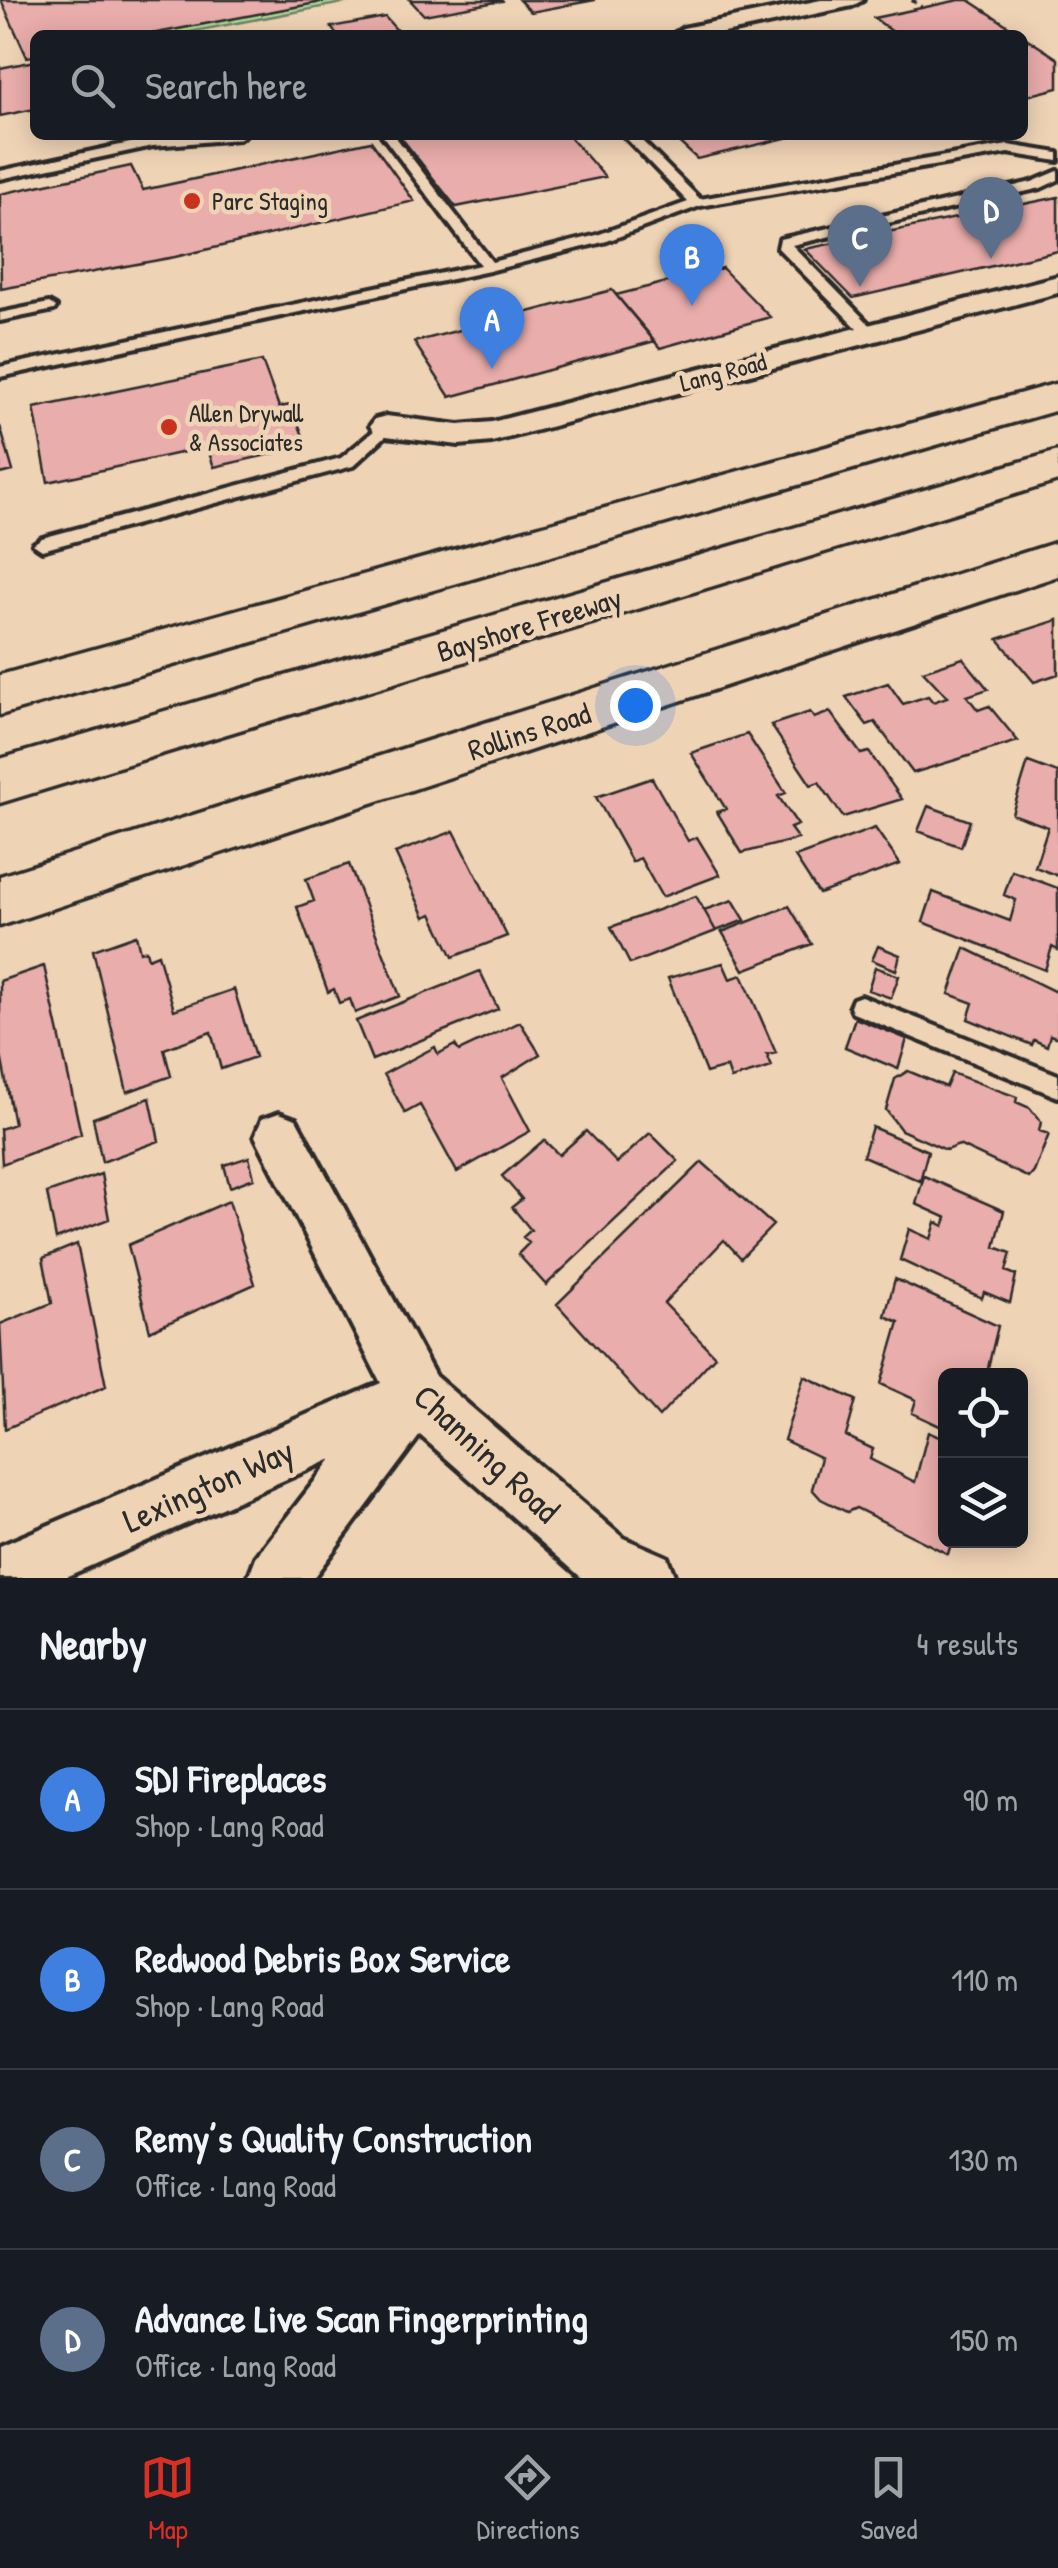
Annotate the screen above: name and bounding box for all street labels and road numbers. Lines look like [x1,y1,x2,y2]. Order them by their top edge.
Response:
street label: Lang Road [676,344,770,400]
street label: Bayshore Freeway [432,577,626,671]
street label: Rollins Road [463,692,596,770]
street label: Channing Road [404,1373,570,1533]
street label: Lexington Way [115,1427,301,1543]

